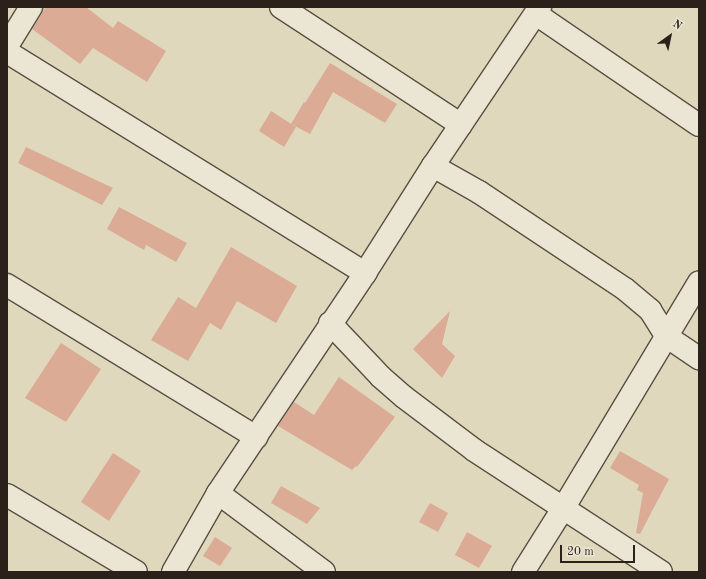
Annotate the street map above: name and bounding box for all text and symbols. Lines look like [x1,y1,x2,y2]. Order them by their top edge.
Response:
north arrow [650,16,690,56]
text: N [670,19,683,32]
scale bar [562,537,637,563]
text: 20 m [567,546,594,558]

